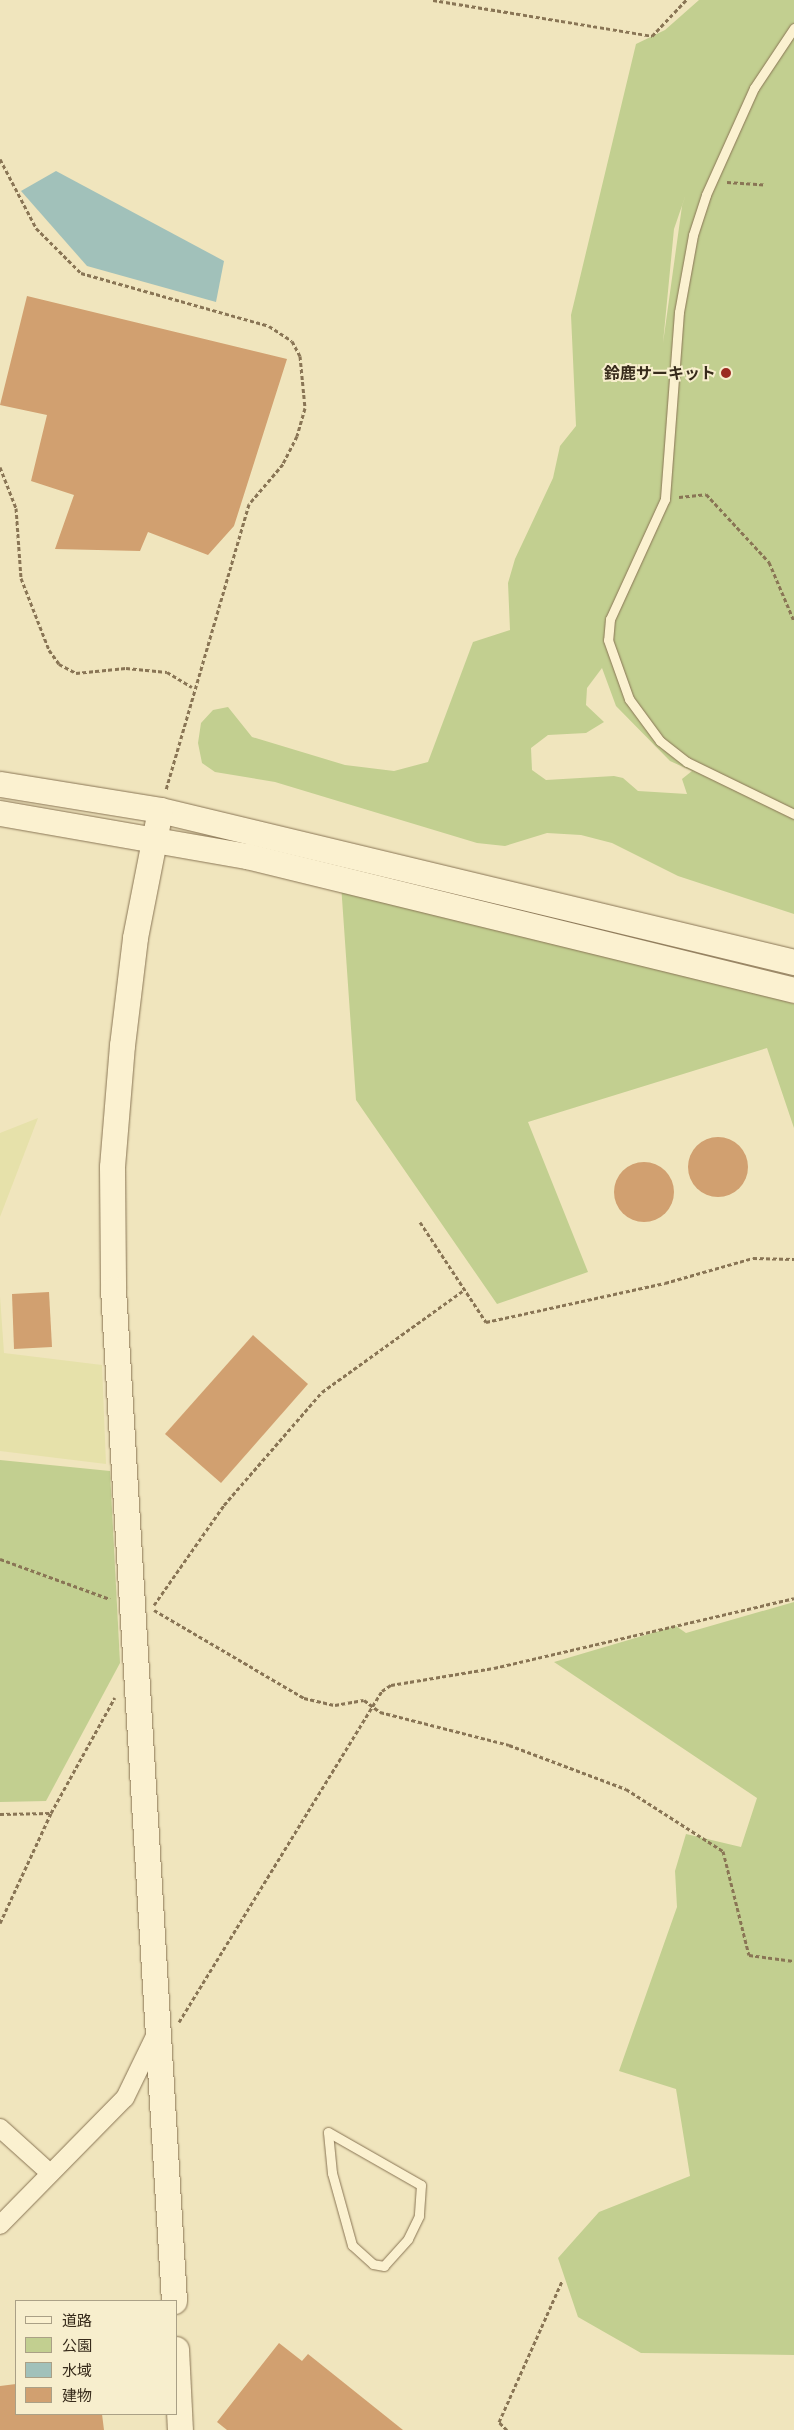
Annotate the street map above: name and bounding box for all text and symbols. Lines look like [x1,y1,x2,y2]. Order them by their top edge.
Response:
place label: 鈴鹿サーキット [604,363,716,383]
marker: 鈴鹿サーキット [720,367,732,379]
legend [15,2300,178,2415]
text: 道路 [62,2311,92,2330]
text: 公園 [62,2336,92,2355]
text: 水域 [62,2361,92,2380]
text: 建物 [62,2386,92,2405]

